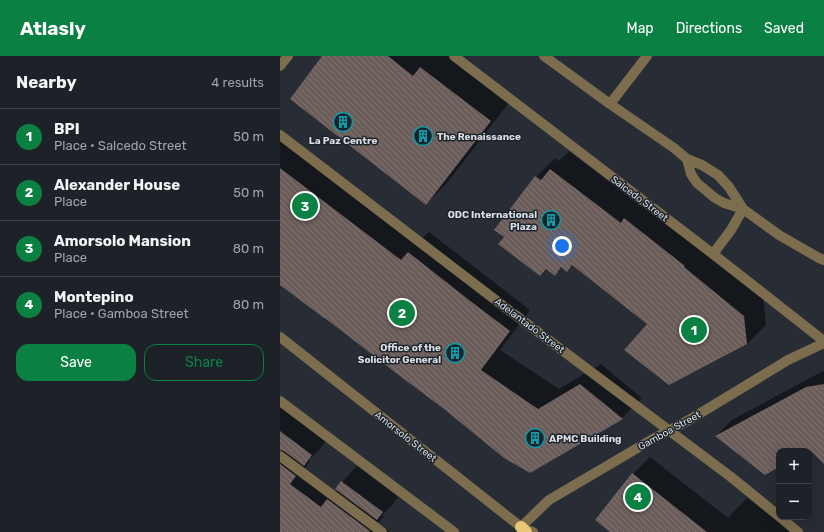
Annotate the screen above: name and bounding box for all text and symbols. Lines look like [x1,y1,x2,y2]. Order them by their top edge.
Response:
text: Atlasly [20,17,86,40]
text: Map [627,20,654,37]
text: Directions [676,20,742,37]
text: Saved [764,20,804,37]
text: Nearby [16,72,77,92]
text: 4 results [211,75,264,90]
building icon: La Paz Centre [332,111,354,133]
text: BPI [54,120,80,138]
building icon: The Renaissance [412,125,434,147]
text: 1 [26,129,32,144]
text: 50 m [233,129,264,144]
place label: The Renaissance [437,131,521,143]
place label: La Paz Centre [309,135,377,147]
text: Place · Salcedo Street [54,138,187,153]
street label: Salcedo Street [608,173,670,224]
text: Alexander House [54,176,180,194]
text: 2 [25,185,33,200]
text: 50 m [233,185,264,200]
pin: 3 [292,191,318,221]
text: Place [54,194,87,209]
place label: ODC International Plaza [448,209,537,233]
building icon: ODC International Plaza [540,209,562,231]
text: Amorsolo Mansion [54,232,191,250]
your location [552,236,572,256]
text: 3 [25,241,33,256]
text: 80 m [233,241,264,256]
text: Place [54,250,87,265]
text: Montepino [54,288,134,306]
street label: Adelantado Street [492,296,567,356]
text: 4 [25,297,33,312]
text: 80 m [233,297,264,312]
pin: 2 [389,298,415,328]
text: Place · Gamboa Street [54,306,189,321]
pin: 1 [681,315,707,345]
place label: Office of the Solicitor General [358,342,441,366]
building icon: Office of the Solicitor General [444,342,466,364]
button: Save [16,344,136,381]
button: Share [144,344,264,381]
street label: Amorsolo Street [372,409,439,465]
street label: Gamboa Street [636,409,703,453]
building icon: APMC Building [524,427,546,449]
place label: APMC Building [549,433,621,445]
map controls [776,448,812,520]
button: + [776,448,812,484]
pin: 4 [625,482,651,512]
button: − [776,484,812,520]

